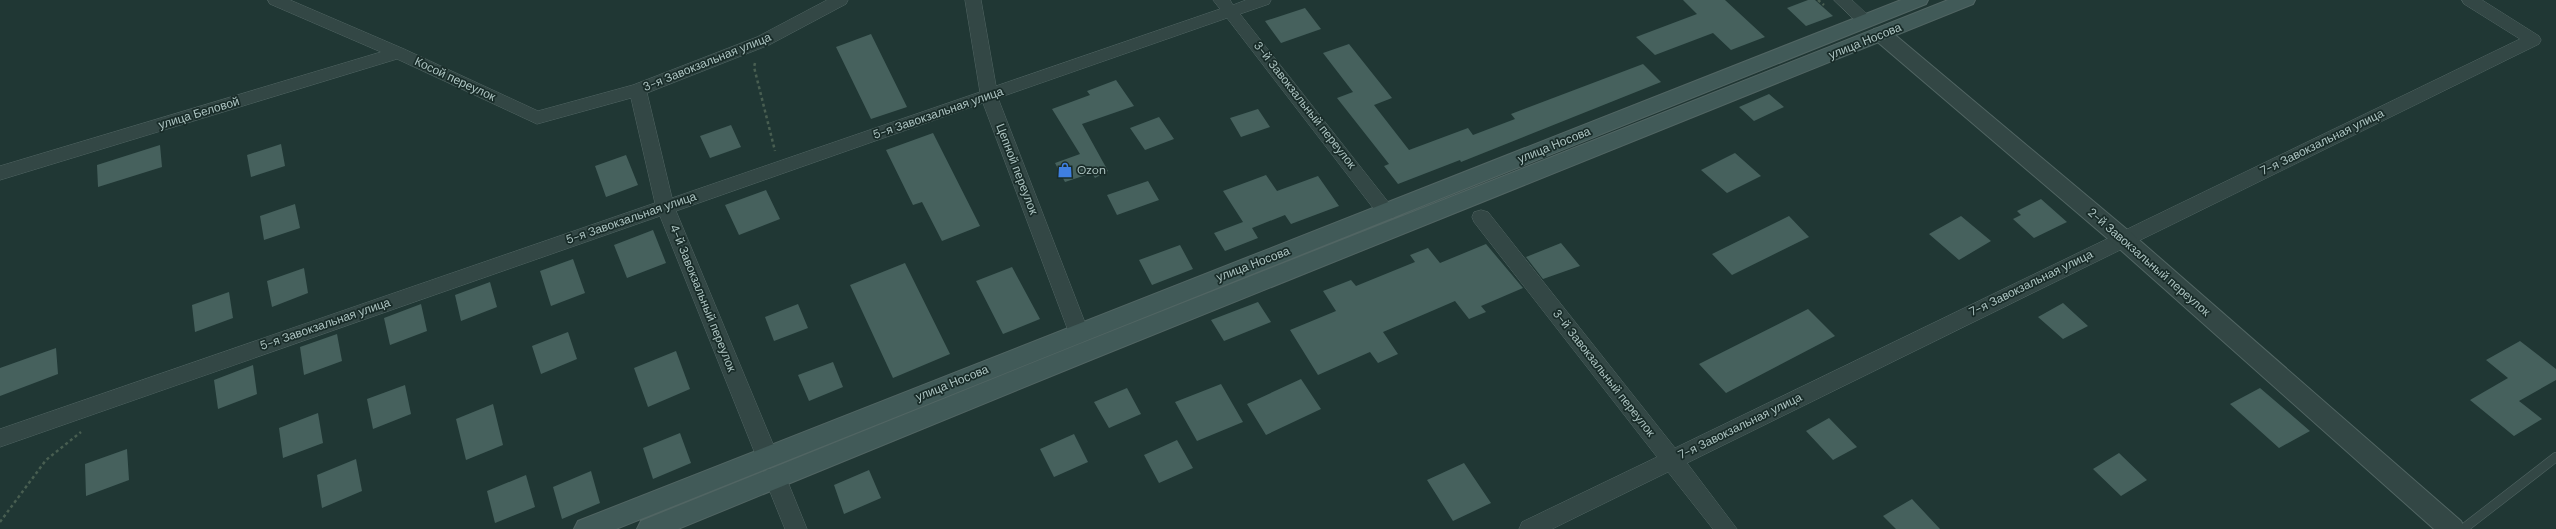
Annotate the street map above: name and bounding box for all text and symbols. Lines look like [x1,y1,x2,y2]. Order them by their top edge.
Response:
street label: улица Носова [1826,19,1904,63]
street label: 3-я Завокзальная улица [641,29,774,95]
street label: 3-й Завокзальный переулок [1250,38,1360,173]
street label: Косой переулок [412,53,499,105]
street label: 5-я Завокзальная улица [871,83,1006,143]
street label: улица Беловой [157,93,241,133]
street label: 7-я Завокзальная улица [2257,105,2387,179]
street label: Цепной переулок [992,121,1042,218]
street label: улица Носова [1515,123,1593,167]
shop icon: Ozon [1056,161,1074,179]
place label: Ozon [1077,162,1106,178]
street label: 5-я Завокзальная улица [564,188,699,248]
street label: 2-й Завокзальный переулок [2084,204,2214,320]
street label: 4-й Завокзальный переулок [666,222,740,375]
street label: улица Носова [1214,243,1292,285]
street label: 7-я Завокзальная улица [1966,246,2096,320]
street label: 5-я Завокзальная улица [258,294,393,354]
street label: 3-й Завокзальный переулок [1549,306,1659,441]
street label: улица Носова [913,361,991,405]
street label: 7-я Завокзальная улица [1675,389,1805,463]

